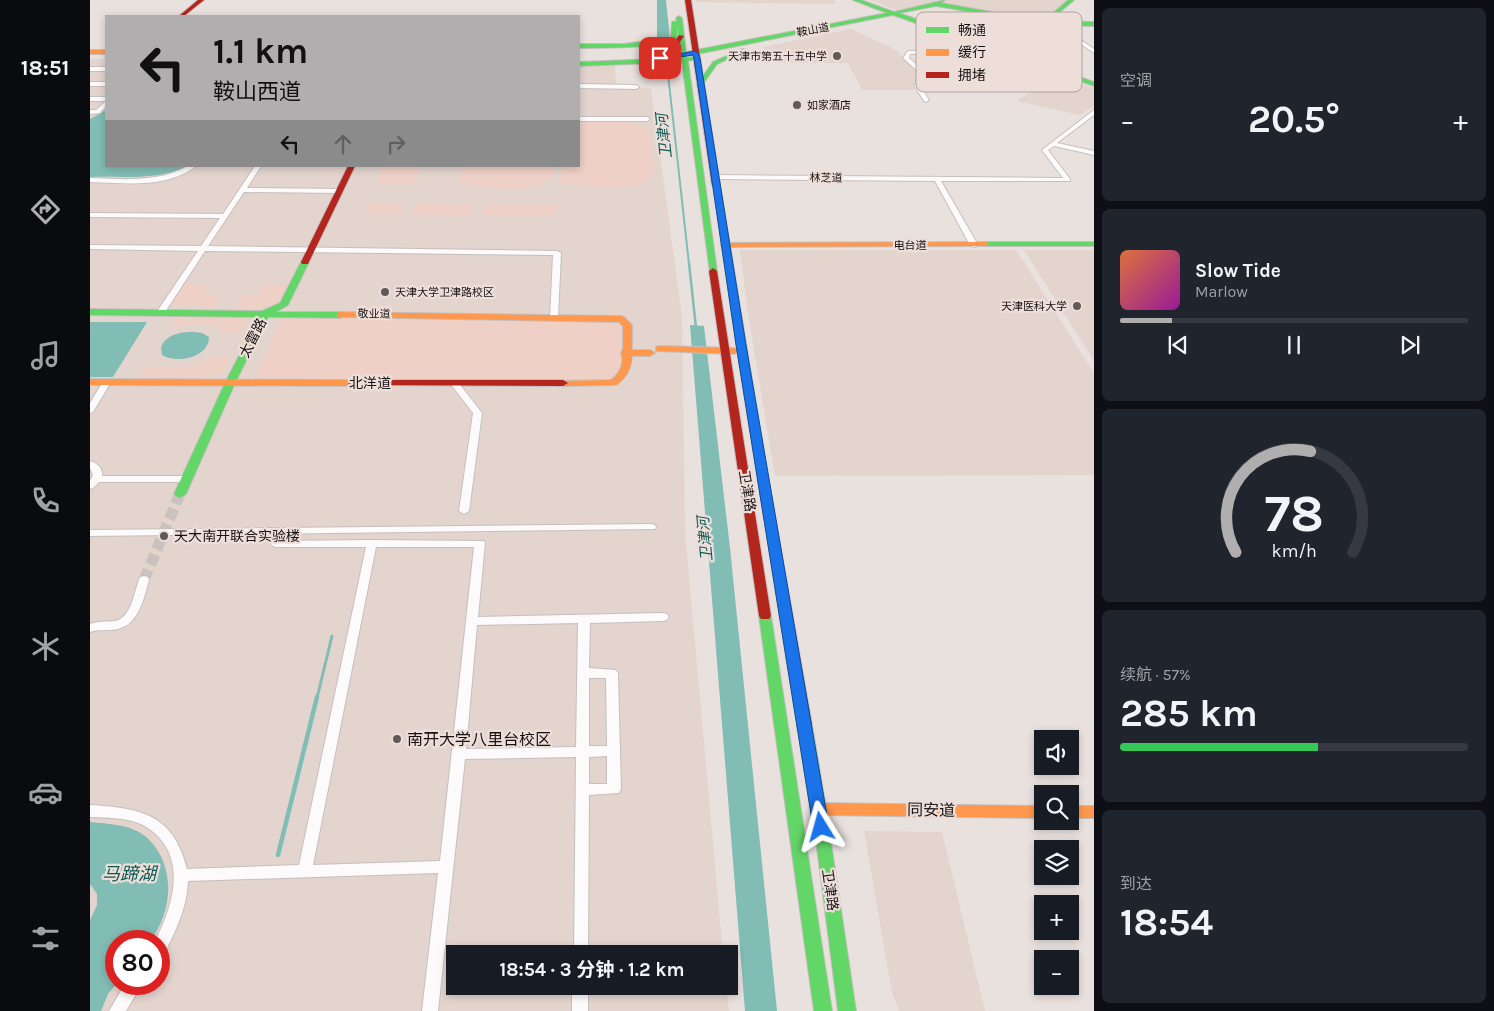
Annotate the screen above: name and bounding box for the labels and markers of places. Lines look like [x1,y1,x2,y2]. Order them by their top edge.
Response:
pin [639,37,681,79]
place label: 天津市第五十五中学 [728,50,827,63]
marker: 天津市第五十五中学 [831,50,843,62]
marker: 如家酒店 [791,99,803,111]
place label: 如家酒店 [807,99,851,112]
marker: 天津大学卫津路校区 [379,286,391,298]
place label: 天津大学卫津路校区 [395,286,494,299]
place label: 天津医科大学 [1001,300,1067,313]
marker: 天津医科大学 [1071,300,1083,312]
place label: 天大南开联合实验楼 [174,528,300,545]
marker: 天大南开联合实验楼 [158,530,170,542]
place label: 南开大学八里台校区 [407,730,551,749]
marker: 南开大学八里台校区 [391,733,403,745]

